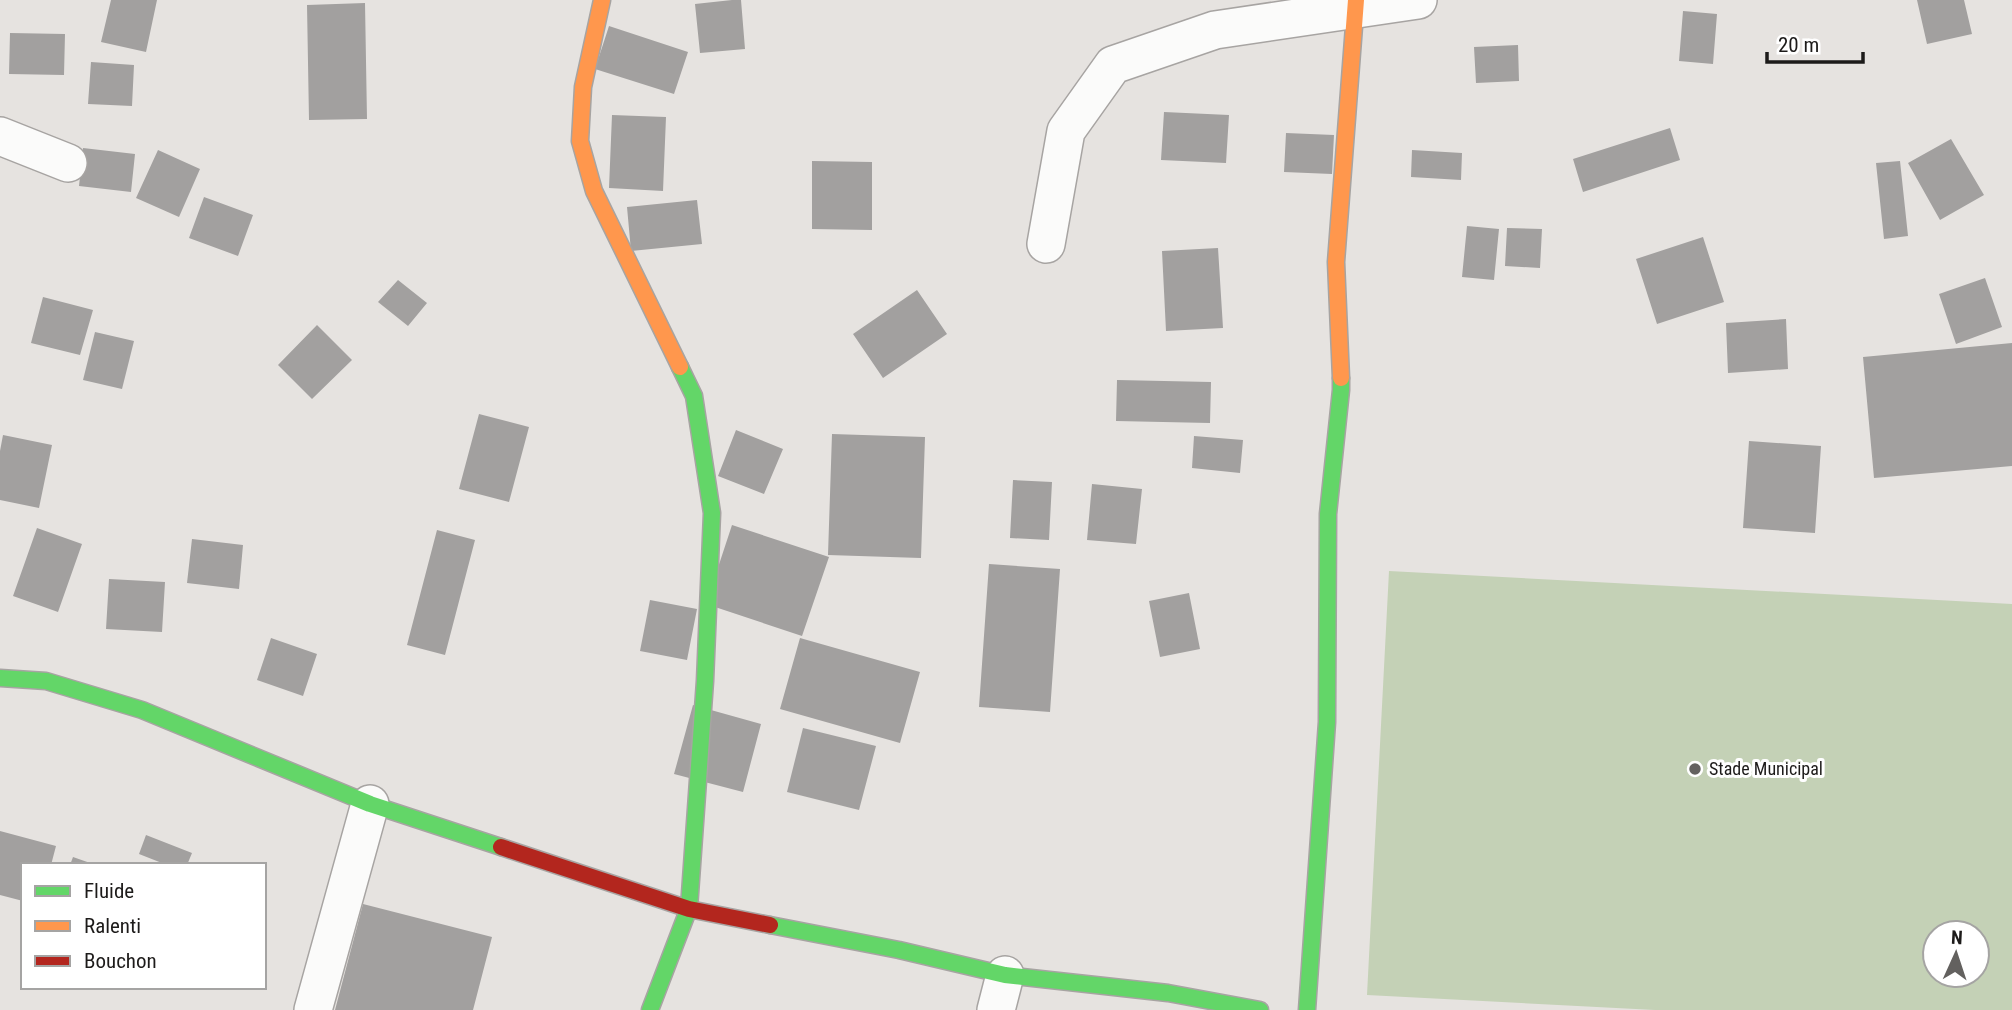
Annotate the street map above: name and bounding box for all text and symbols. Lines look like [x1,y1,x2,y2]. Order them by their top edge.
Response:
scale bar [1767,21,1863,65]
text: 20 m [1778,33,1819,57]
place label: Stade Municipal [1709,758,1823,779]
marker: Stade Municipal [1687,761,1703,777]
legend [21,863,266,989]
text: Fluide [84,879,134,903]
text: Ralenti [84,914,141,938]
north arrow [1921,919,1991,989]
text: N [1950,926,1963,949]
text: Bouchon [84,949,157,973]

